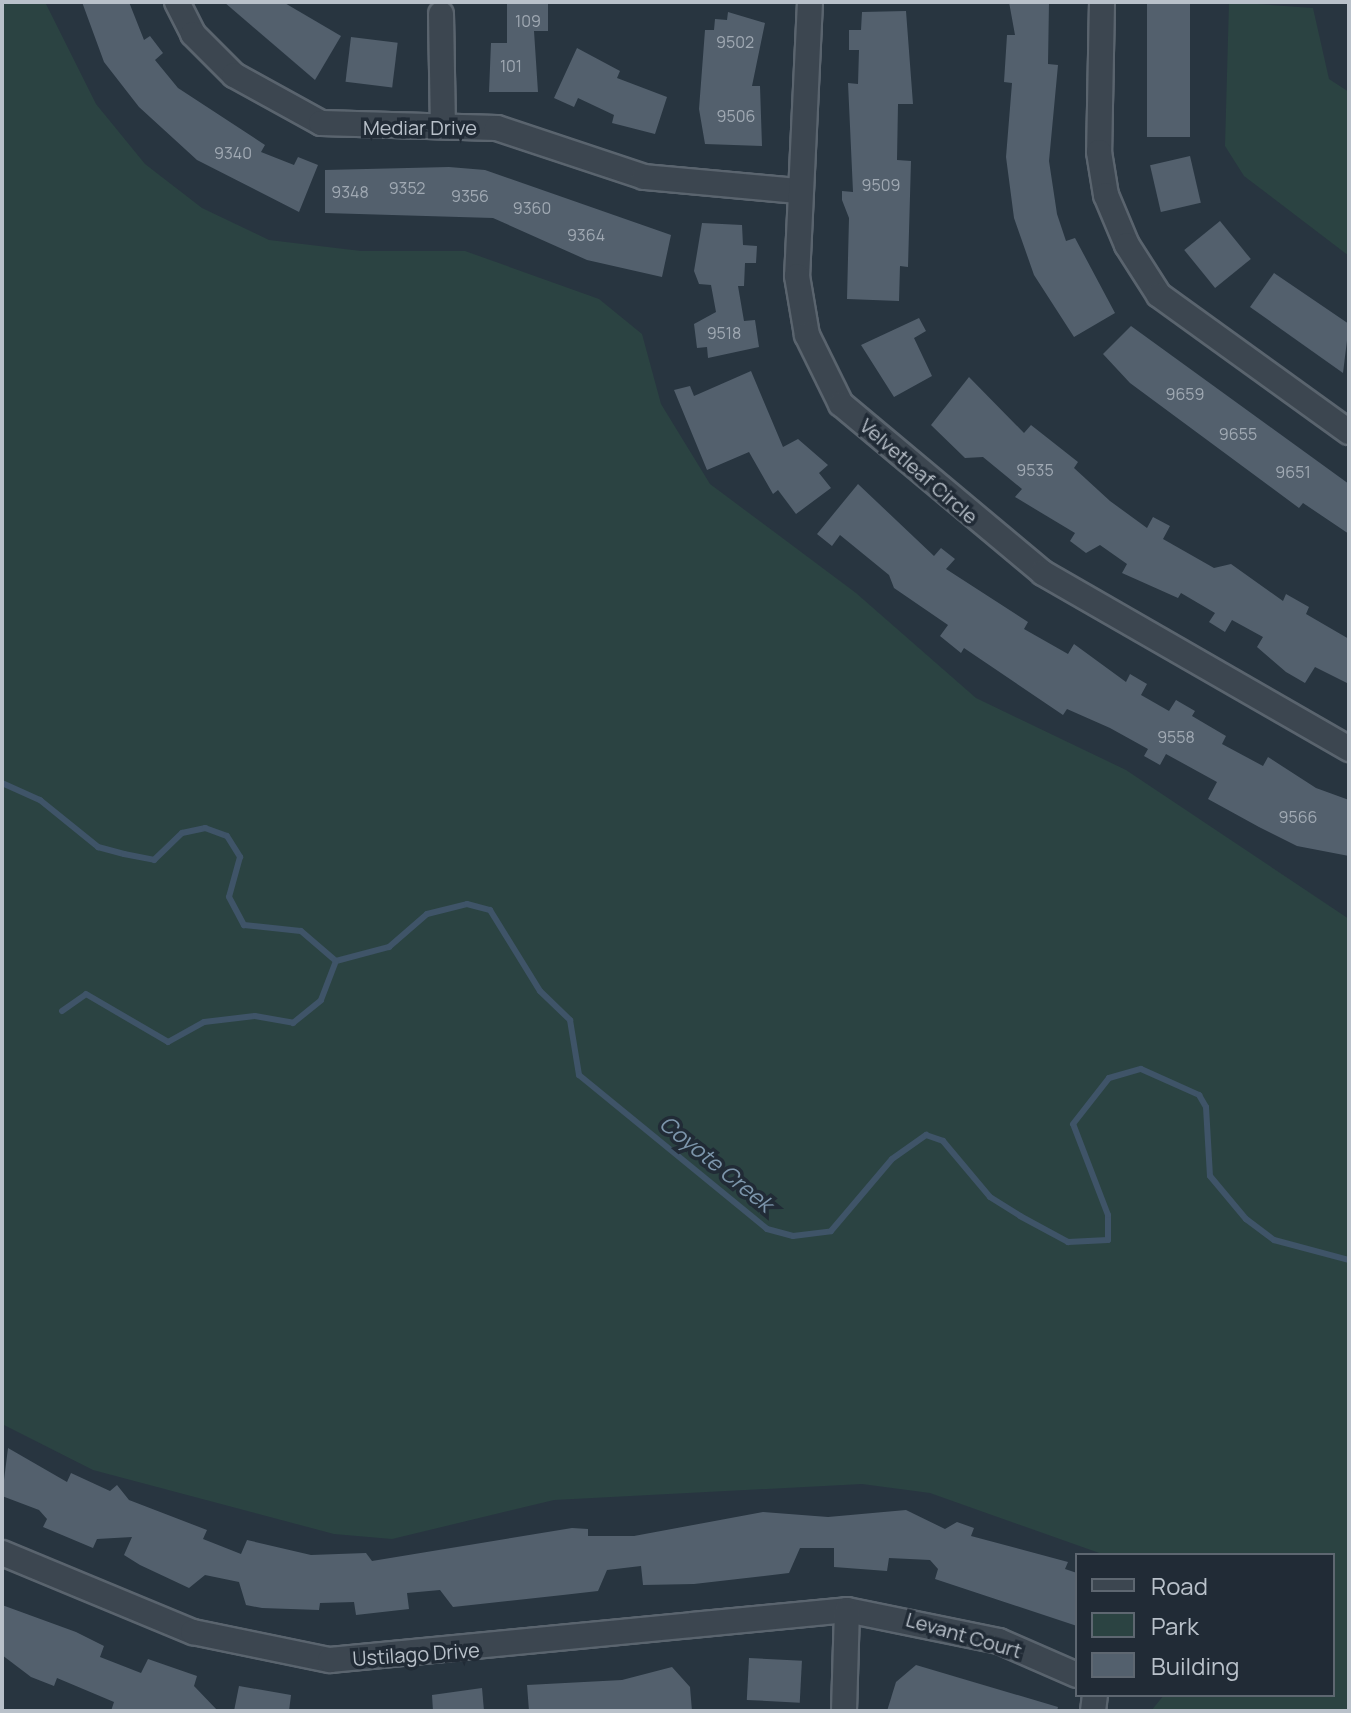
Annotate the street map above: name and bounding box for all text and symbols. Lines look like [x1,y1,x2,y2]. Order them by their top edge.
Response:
house number: 109 [515,11,541,31]
house number: 9502 [716,32,754,52]
house number: 101 [500,56,522,76]
house number: 9506 [717,106,755,126]
street label: Mediar Drive [363,115,477,139]
house number: 9340 [214,143,252,163]
house number: 9509 [862,175,900,195]
house number: 9352 [389,178,425,198]
house number: 9348 [331,182,369,202]
house number: 9356 [451,186,489,206]
house number: 9360 [513,198,551,218]
house number: 9364 [567,225,605,245]
house number: 9518 [707,323,741,343]
house number: 9659 [1165,384,1205,404]
street label: Velvetleaf Circle [855,413,983,529]
house number: 9655 [1219,424,1257,444]
house number: 9535 [1016,460,1054,480]
house number: 9651 [1275,462,1311,482]
house number: 9558 [1157,727,1195,747]
house number: 9566 [1278,807,1318,827]
water label: Coyote Creek [654,1110,778,1218]
legend [1075,1553,1335,1697]
text: Road [1151,1569,1208,1602]
street label: Levant Court [903,1607,1025,1663]
text: Park [1151,1609,1199,1642]
street label: Ustilago Drive [352,1638,480,1670]
text: Building [1151,1649,1239,1682]

